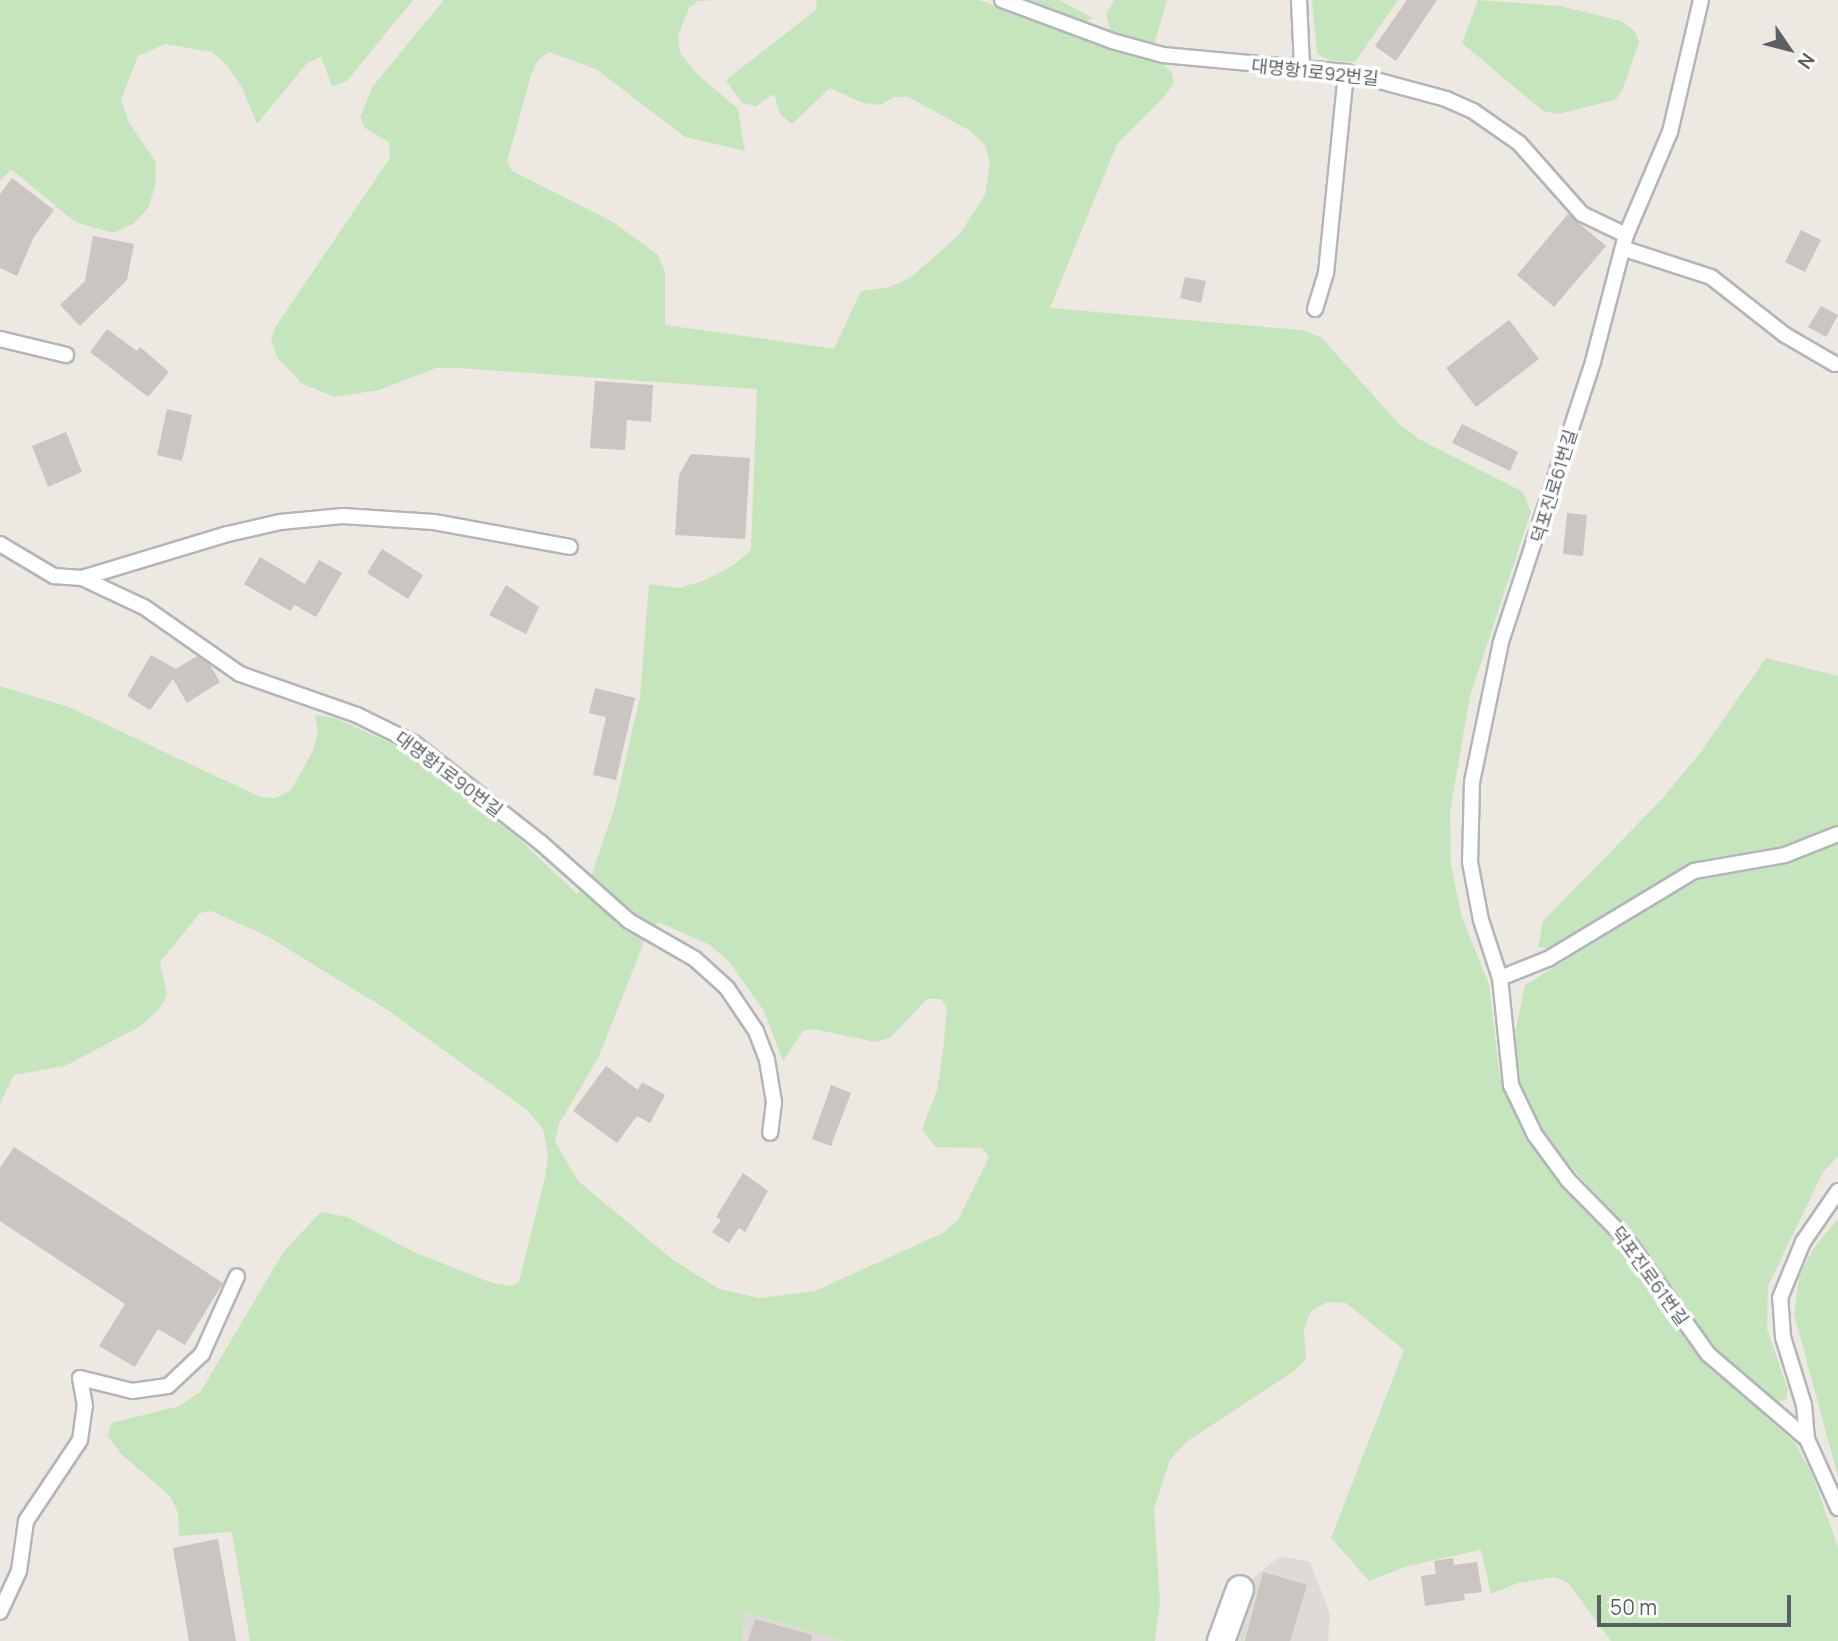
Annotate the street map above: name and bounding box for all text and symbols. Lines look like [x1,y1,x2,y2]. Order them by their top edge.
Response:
north arrow [1754,14,1824,84]
text: N [1792,48,1821,74]
street label: 대명항1로92번길 [1250,55,1380,89]
street label: 덕포진로61번길 [1527,427,1581,545]
street label: 대명항1로90번길 [391,727,507,821]
street label: 덕포진로61번길 [1607,1222,1693,1330]
scale bar [1600,1582,1794,1626]
text: 50 m [1610,1593,1657,1621]

